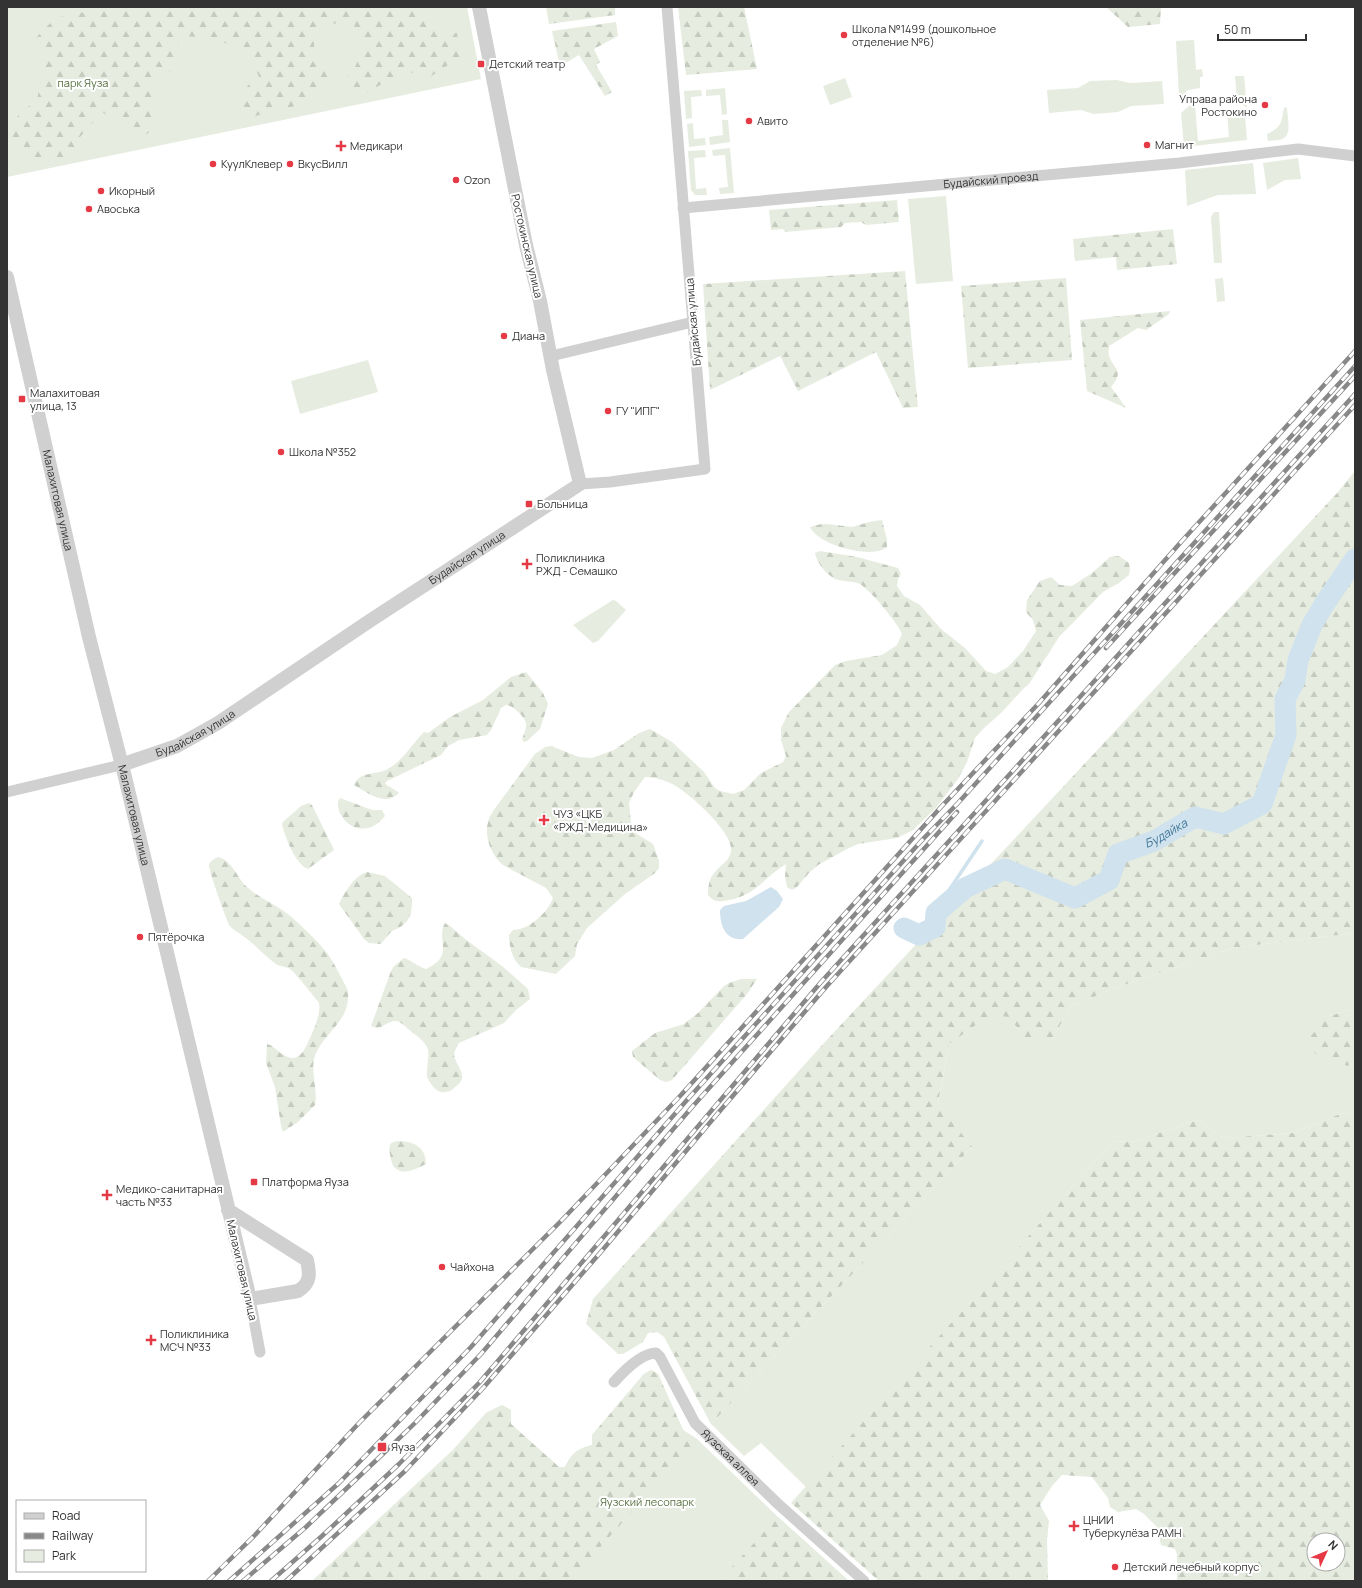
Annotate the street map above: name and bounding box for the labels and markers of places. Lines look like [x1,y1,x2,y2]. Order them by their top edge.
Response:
place label: Школа №1499 (дошкольное отделение №6) [852,21,997,49]
marker: Школа №1499 (дошкольное отделение №6) [839,30,849,40]
place label: Детский театр [489,56,566,71]
marker: Детский театр [476,59,486,69]
place label: Управа района Ростокино [1179,91,1257,119]
marker: Управа района Ростокино [1260,100,1270,110]
place label: Авито [757,113,789,128]
marker: Авито [744,116,754,126]
place label: Магнит [1155,137,1194,152]
place label: Медикари [350,138,403,153]
marker: Медикари [335,140,347,152]
marker: Магнит [1142,140,1152,150]
place label: КуулКлевер [221,156,283,171]
place label: ВкусВилл [298,156,348,171]
marker: КуулКлевер [208,159,218,169]
marker: ВкусВилл [285,159,295,169]
place label: Ozon [464,172,490,187]
marker: Ozon [451,175,461,185]
place label: Икорный [109,183,155,198]
marker: Икорный [96,186,106,196]
place label: Авоська [97,201,140,216]
marker: Авоська [84,204,94,214]
place label: Диана [512,328,545,343]
marker: Диана [499,331,509,341]
place label: Малахитовая улица, 13 [30,385,100,413]
marker: Малахитовая улица, 13 [17,394,27,404]
place label: ГУ "ИПГ" [616,403,660,418]
marker: ГУ "ИПГ" [603,406,613,416]
place label: Школа №352 [289,444,356,459]
marker: Школа №352 [276,447,286,457]
place label: Больница [537,496,588,511]
marker: Больница [524,499,534,509]
place label: Поликлиника РЖД - Семашко [536,550,618,578]
marker: Поликлиника РЖД - Семашко [521,558,533,570]
place label: ЧУЗ «ЦКБ «РЖД-Медицина» [553,806,648,834]
marker: ЧУЗ «ЦКБ «РЖД-Медицина» [538,814,550,826]
place label: Пятёрочка [148,929,204,944]
marker: Пятёрочка [135,932,145,942]
place label: Платформа Яуза [262,1174,349,1189]
marker: Платформа Яуза [249,1177,259,1187]
place label: Медико-санитарная часть №33 [116,1181,223,1209]
marker: Медико-санитарная часть №33 [101,1189,113,1201]
place label: Чайхона [450,1259,494,1274]
marker: Чайхона [437,1262,447,1272]
place label: Поликлиника МСЧ №33 [160,1326,229,1354]
marker: Поликлиника МСЧ №33 [145,1334,157,1346]
place label: Яуза [391,1439,415,1454]
marker: Яуза [376,1441,388,1453]
place label: ЦНИИ Туберкулёза РАМН [1083,1512,1182,1540]
marker: ЦНИИ Туберкулёза РАМН [1068,1520,1080,1532]
place label: Детский лечебный корпус [1123,1559,1259,1574]
marker: Детский лечебный корпус [1110,1562,1120,1572]

